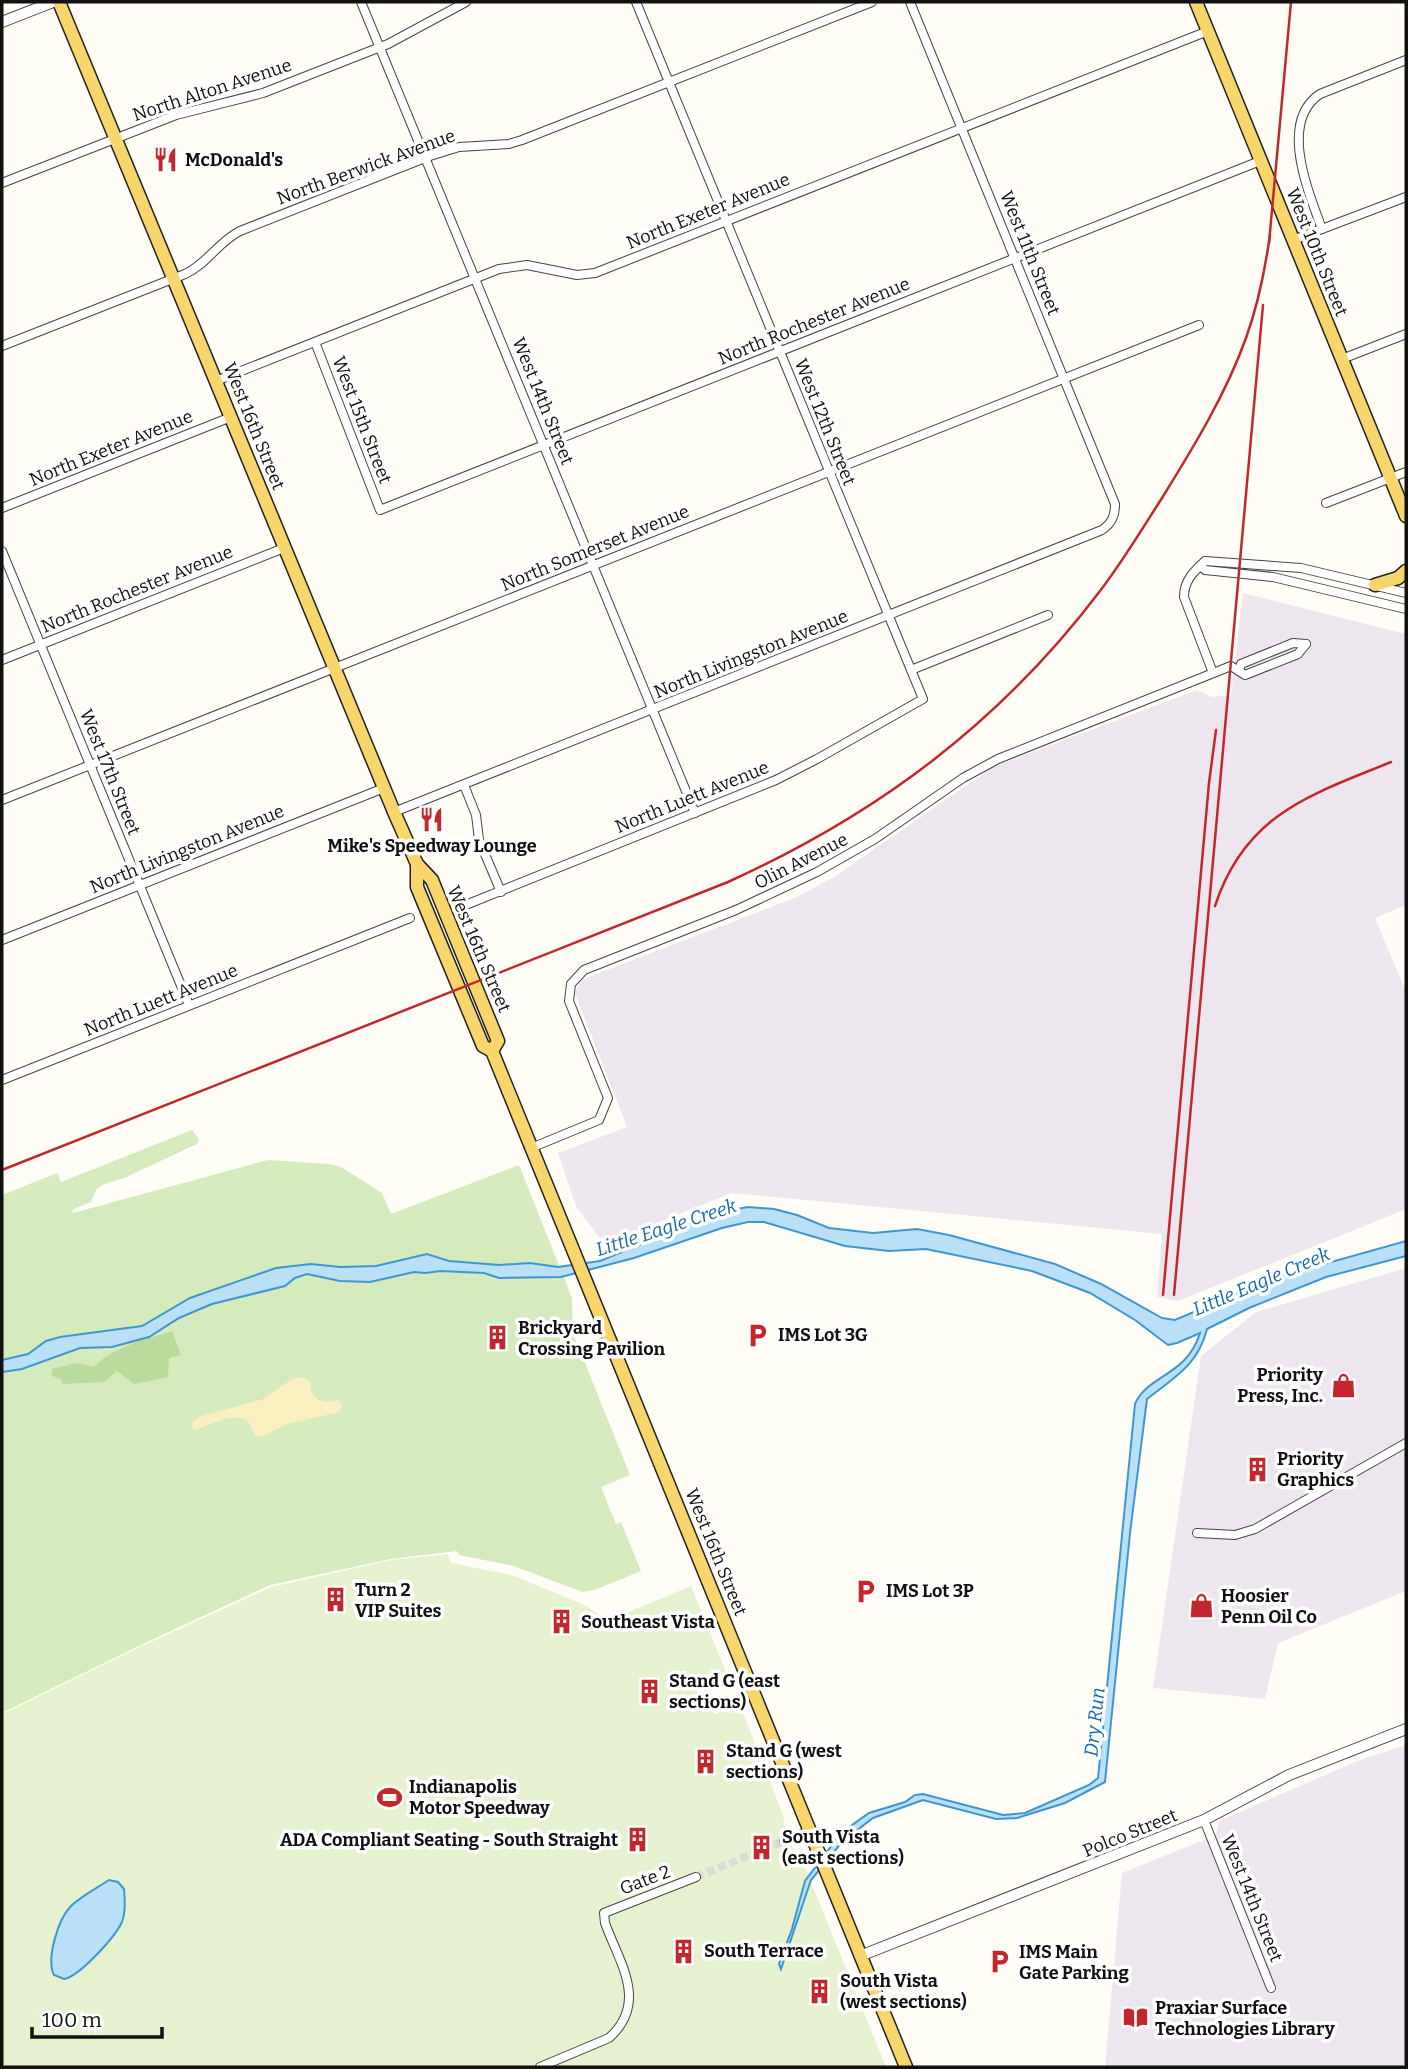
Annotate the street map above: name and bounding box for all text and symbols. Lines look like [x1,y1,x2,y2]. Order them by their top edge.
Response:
street label: North Alton Avenue [130,54,294,126]
street label: North Berwick Avenue [274,124,458,210]
restaurant icon: McDonald's [151,146,179,174]
place label: McDonald's [185,149,283,171]
street label: North Exeter Avenue [623,168,793,254]
street label: West 10th Street [1281,185,1353,320]
street label: West 11th Street [995,188,1065,319]
street label: North Rochester Avenue [715,272,913,370]
street label: West 14th Street [507,334,579,468]
street label: West 15th Street [328,353,397,487]
street label: West 12th Street [790,355,861,489]
street label: West 16th Street [218,359,290,493]
street label: North Exeter Avenue [26,405,196,491]
street label: North Somerset Avenue [498,500,692,596]
street label: North Rochester Avenue [38,540,236,638]
street label: North Livingston Avenue [651,605,851,703]
street label: West 17th Street [75,706,145,839]
street label: North Luett Avenue [612,756,772,838]
street label: North Livingston Avenue [87,800,287,898]
restaurant icon: Mike's Speedway Lounge [418,805,446,833]
street label: Olin Avenue [751,828,851,894]
place label: Mike's Speedway Lounge [327,835,537,857]
street label: West 16th Street [442,882,516,1016]
street label: North Luett Avenue [81,959,241,1041]
water label: Little Eagle Creek [593,1194,740,1261]
water label: Little Eagle Creek [1189,1242,1334,1321]
place label: Brickyard Crossing Pavilion [518,1317,666,1360]
parking icon: IMS Lot 3G [744,1321,772,1349]
building icon: Brickyard Crossing Pavilion [484,1324,512,1352]
place label: IMS Lot 3G [778,1324,868,1346]
place label: Priority Press, Inc. [1237,1364,1324,1407]
shop icon: Priority Press, Inc. [1329,1371,1357,1399]
place label: Priority Graphics [1277,1448,1354,1491]
building icon: Priority Graphics [1243,1455,1271,1483]
street label: West 16th Street [680,1485,752,1619]
parking icon: IMS Lot 3P [852,1577,880,1605]
place label: Turn 2 VIP Suites [355,1579,442,1622]
place label: IMS Lot 3P [886,1580,974,1602]
place label: Hoosier Penn Oil Co [1221,1585,1317,1628]
building icon: Turn 2 VIP Suites [321,1586,349,1614]
shop icon: Hoosier Penn Oil Co [1187,1592,1215,1620]
building icon: Southeast Vista [547,1608,575,1636]
place label: Southeast Vista [581,1611,715,1633]
place label: Stand G (east sections) [669,1670,780,1713]
building icon: Stand G (east sections) [635,1677,663,1705]
water label: Dry Run [1079,1686,1110,1758]
place label: Stand G (west sections) [726,1740,842,1783]
building icon: Stand G (west sections) [692,1747,720,1775]
place label: Indianapolis Motor Speedway [409,1776,551,1819]
sports icon: Indianapolis Motor Speedway [375,1783,403,1811]
street label: Polco Street [1080,1804,1181,1862]
building icon: ADA Compliant Seating - South Straight [624,1826,652,1854]
place label: South Vista (east sections) [782,1826,904,1869]
place label: ADA Compliant Seating - South Straight [280,1829,618,1851]
street label: West 14th Street [1216,1831,1288,1965]
building icon: South Vista (east sections) [748,1833,776,1861]
street label: Gate 2 [617,1860,673,1900]
building icon: South Terrace [670,1937,698,1965]
place label: South Terrace [704,1940,824,1962]
place label: IMS Main Gate Parking [1019,1941,1129,1984]
parking icon: IMS Main Gate Parking [985,1948,1013,1976]
place label: South Vista (west sections) [840,1970,967,2013]
building icon: South Vista (west sections) [806,1977,834,2005]
scale bar [32,1996,161,2040]
place label: Praxiar Surface Technologies Library [1155,1997,1336,2040]
library icon: Praxiar Surface Technologies Library [1121,2004,1149,2032]
text: 100 m [42,2007,102,2033]

